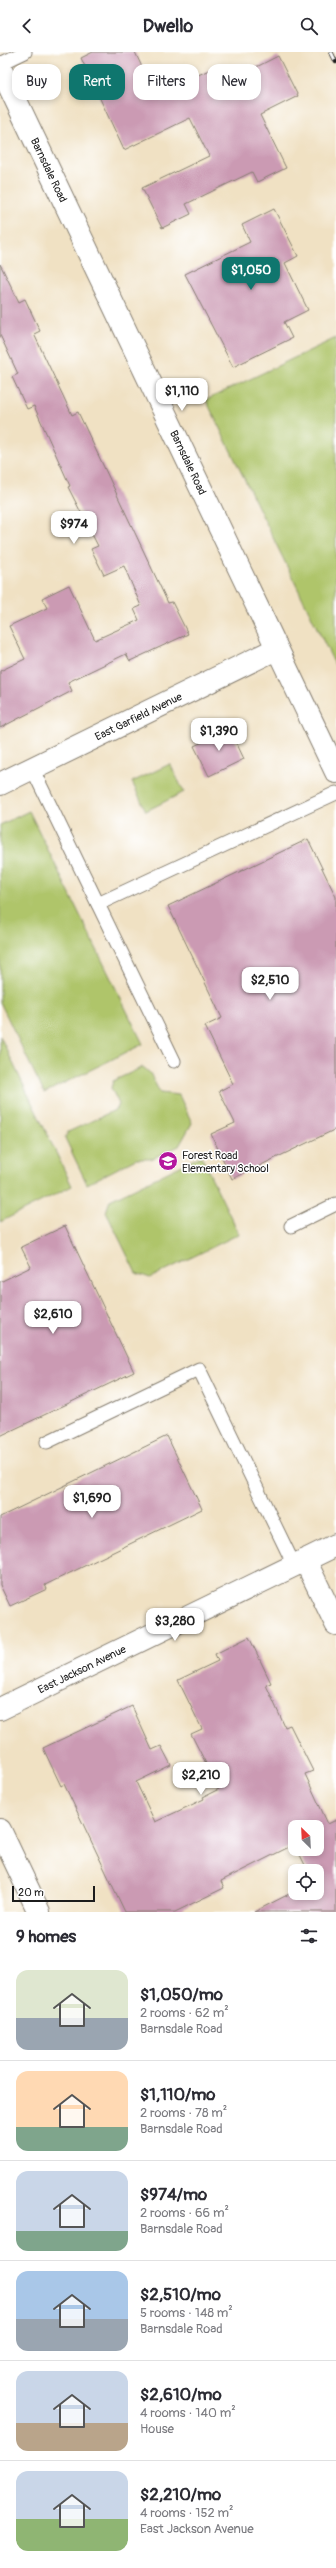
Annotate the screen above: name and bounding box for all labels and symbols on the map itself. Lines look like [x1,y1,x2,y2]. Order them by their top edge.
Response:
street label: Barnsdale Road [28,136,70,205]
pin: $1,050 [218,257,284,291]
pin: $1,110 [149,378,215,412]
street label: Barnsdale Road [167,428,209,497]
pin: $974 [50,511,98,545]
street label: East Garfield Avenue [93,690,185,744]
pin: $1,390 [186,718,252,752]
pin: $2,510 [237,967,303,1001]
place label: Forest Road Elementary School [182,1149,269,1175]
school or university icon: Forest Road Elementary School [157,1150,179,1172]
pin: $2,610 [20,1301,86,1335]
pin: $1,690 [59,1485,125,1519]
pin: $3,280 [142,1608,208,1642]
street label: East Jackson Avenue [36,1642,129,1697]
pin: $2,210 [168,1762,234,1796]
north arrow [288,1820,324,1856]
scale bar [12,1884,95,1903]

